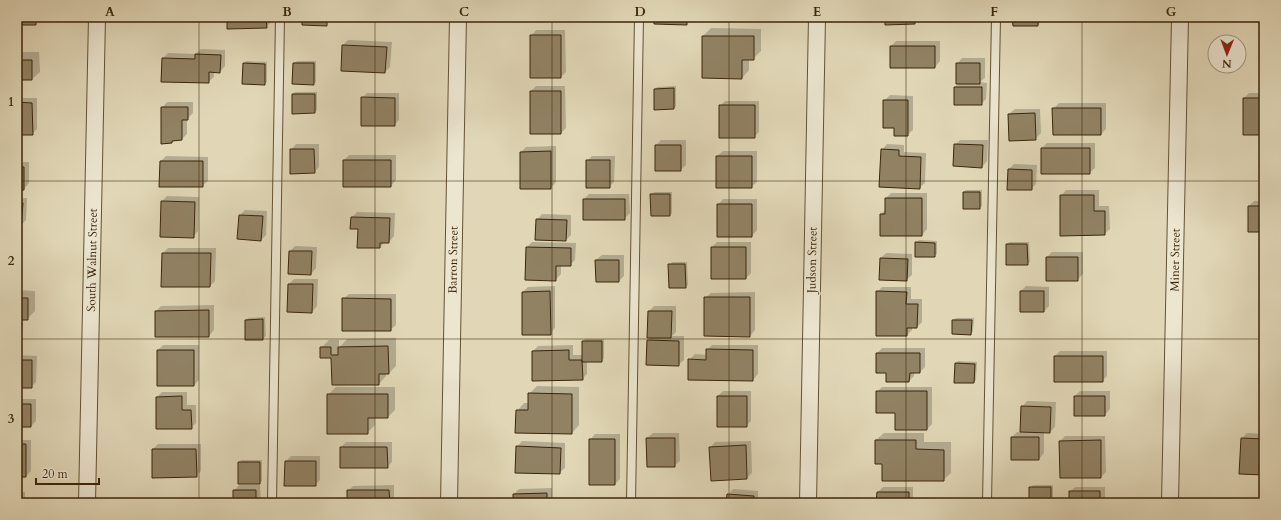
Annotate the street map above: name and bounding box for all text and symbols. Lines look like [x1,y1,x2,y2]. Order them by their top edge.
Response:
text: A [105,3,115,21]
text: B [282,3,292,21]
text: C [459,3,469,21]
text: D [634,3,646,21]
text: E [813,3,821,21]
text: F [990,3,998,21]
text: G [1166,3,1177,21]
north arrow [1207,34,1247,74]
text: N [1221,56,1232,71]
text: 1 [8,93,14,111]
street label: South Walnut Street [83,208,101,312]
street label: Barron Street [444,226,462,294]
street label: Judson Street [803,226,821,295]
street label: Miner Street [1166,228,1184,292]
text: 2 [8,252,15,270]
text: 3 [8,410,15,428]
scale bar [36,460,99,486]
text: 20 m [42,466,69,482]

